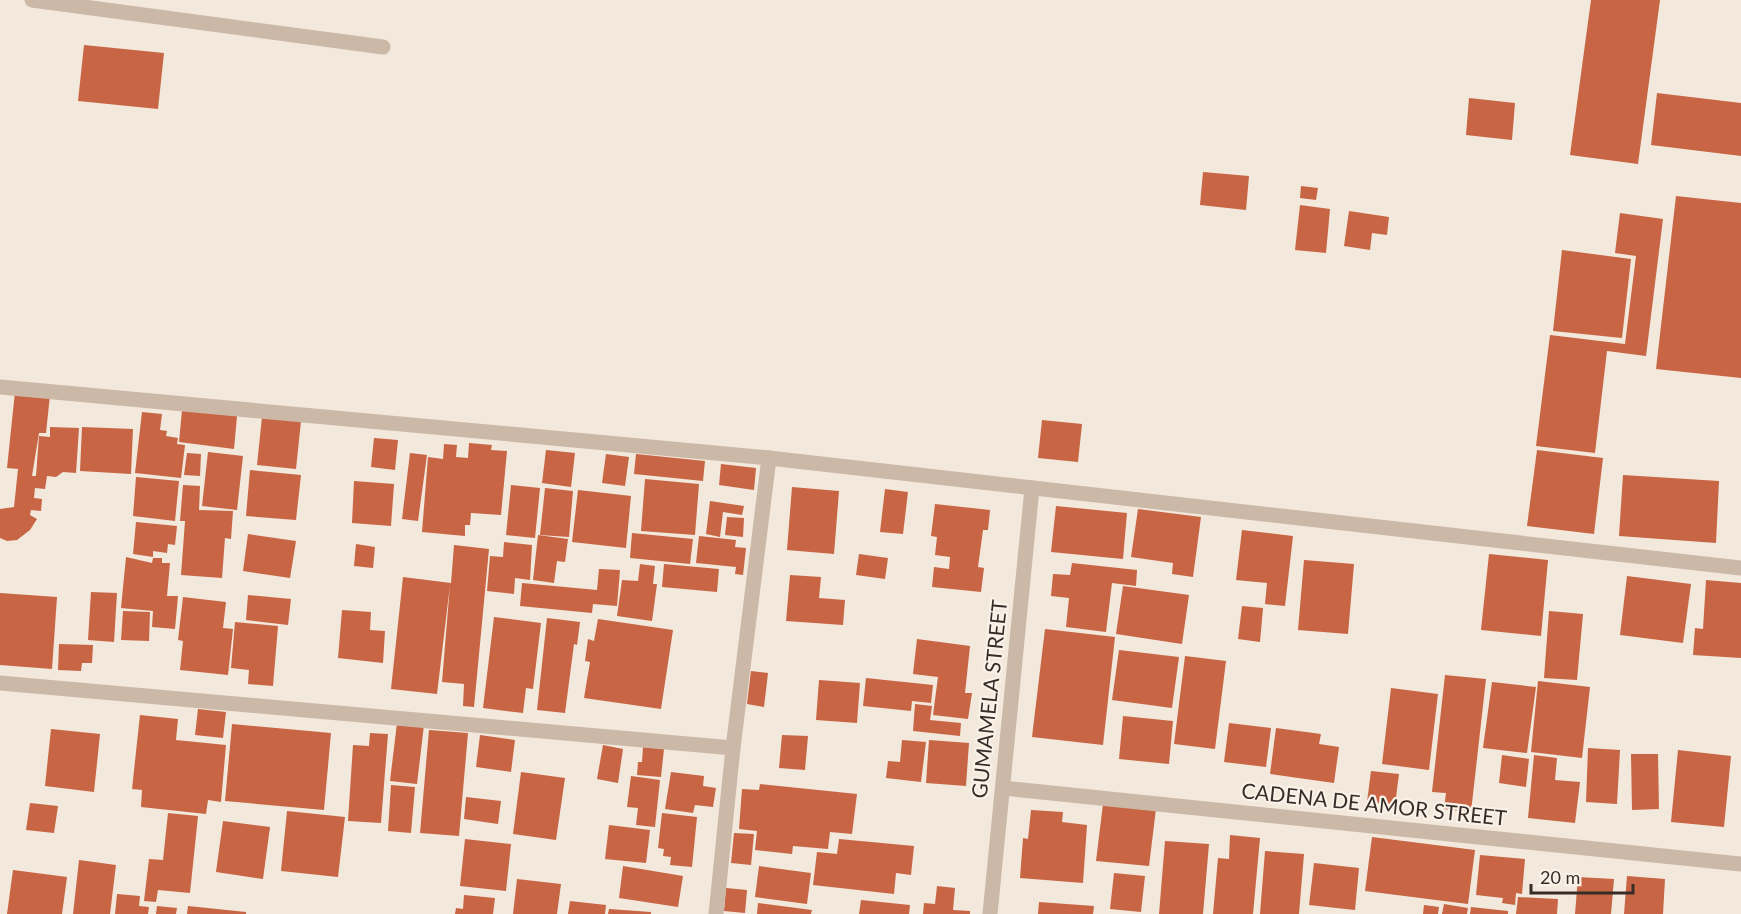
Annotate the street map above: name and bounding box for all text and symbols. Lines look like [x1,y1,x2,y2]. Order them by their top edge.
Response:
street label: GUMAMELA STREET [966,598,1011,799]
street label: CADENA DE AMOR STREET [1240,777,1509,830]
scale bar [1531,857,1633,895]
text: 20 m [1540,866,1580,888]

